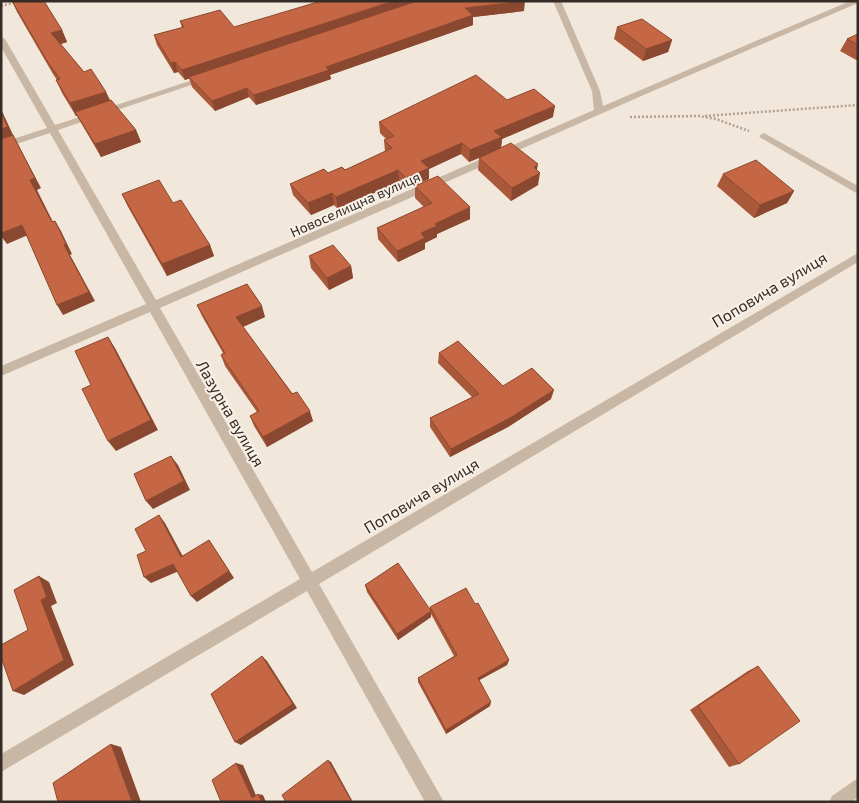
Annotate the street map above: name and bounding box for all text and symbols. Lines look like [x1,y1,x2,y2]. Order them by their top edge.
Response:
street label: Новоселищна вулиця [287,168,423,240]
street label: Поповича вулиця [708,247,830,332]
street label: Лазурна вулиця [192,356,269,470]
street label: Поповича вулиця [360,453,482,538]

